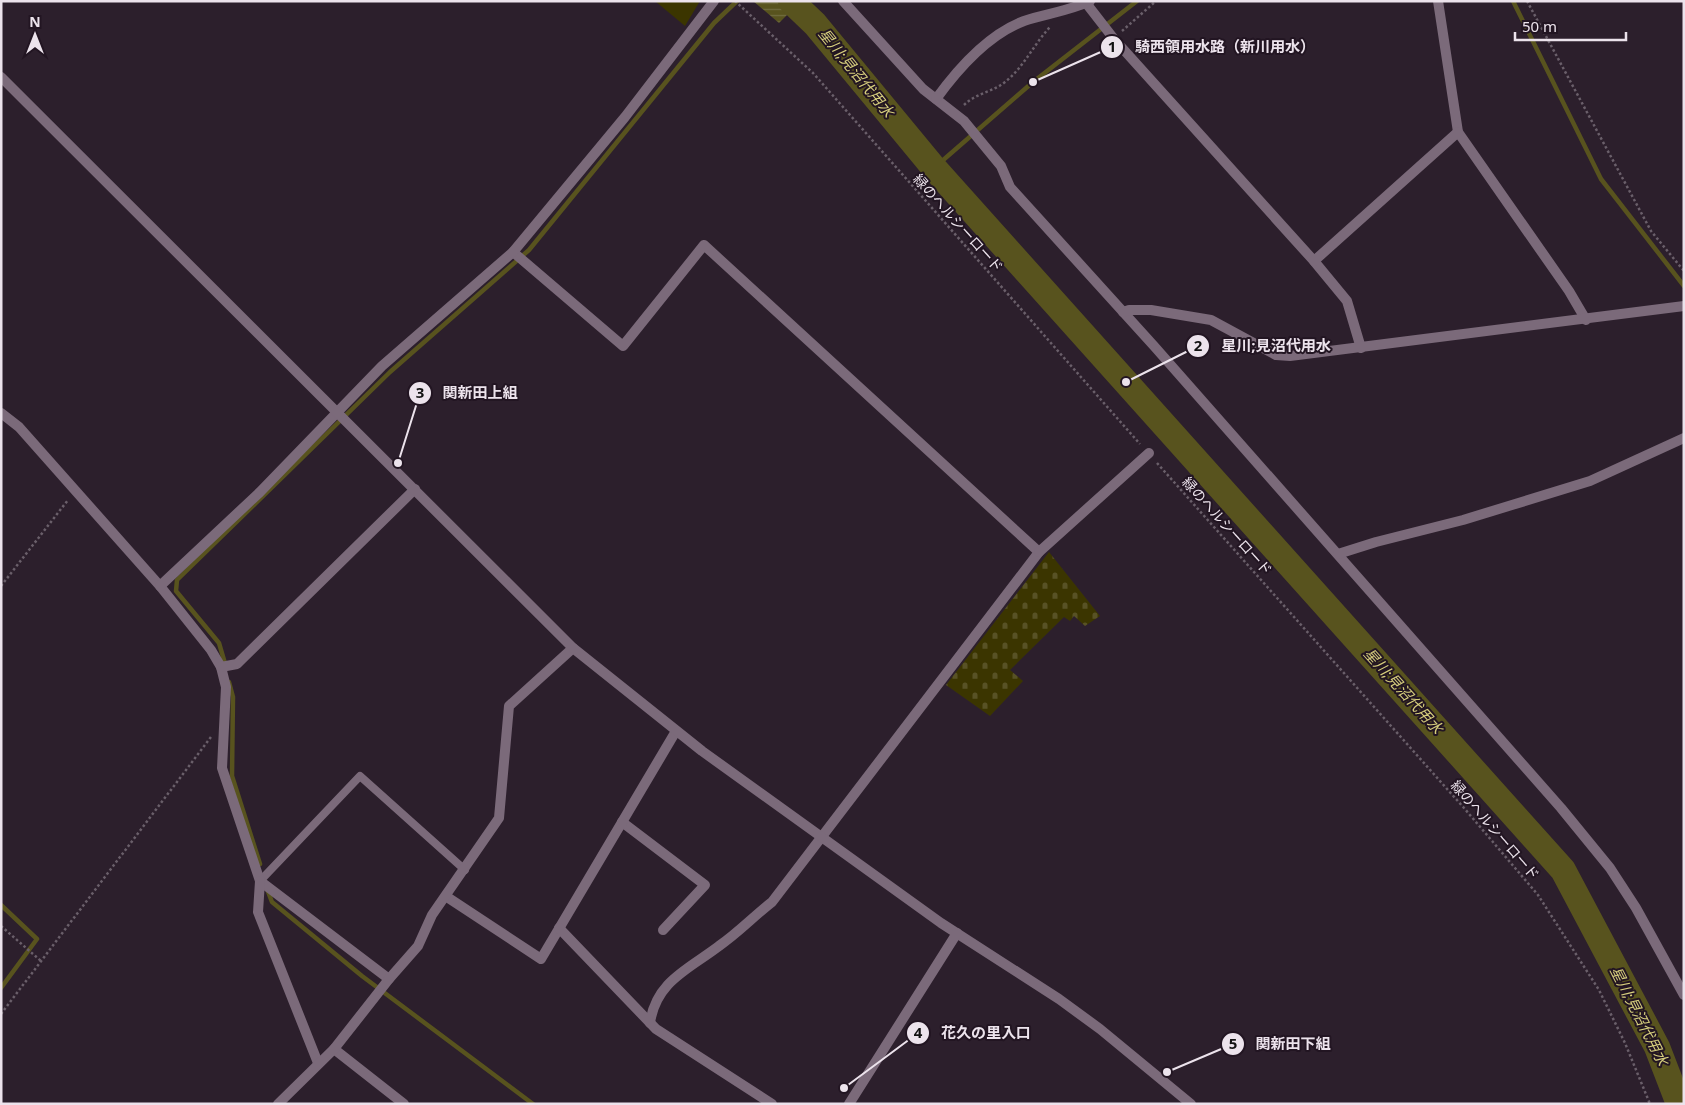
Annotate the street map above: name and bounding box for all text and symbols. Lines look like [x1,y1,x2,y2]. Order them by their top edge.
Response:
north arrow [10,10,60,60]
scale bar [1515,10,1626,42]
text: N [29,12,41,31]
text: 50 m [1522,16,1557,36]
water label: 星川;見沼代用水 [815,24,900,123]
callout: 騎西領用水路（新川用水） [1100,32,1325,62]
text: 1 [1108,36,1116,56]
text: 騎西領用水路（新川用水） [1135,36,1315,56]
street label: 緑のヘルシーロード [909,169,1008,276]
callout: 星川;見沼代用水 [1186,331,1340,361]
text: 2 [1194,335,1203,355]
text: 星川;見沼代用水 [1221,335,1331,355]
callout: 関新田上組 [407,378,527,408]
text: 3 [416,382,424,402]
text: 関新田上組 [442,382,518,402]
street label: 緑のヘルシーロード [1178,472,1277,579]
water label: 星川;見沼代用水 [1360,643,1449,739]
street label: 緑のヘルシーロード [1447,776,1544,883]
water label: 星川;見沼代用水 [1606,963,1674,1070]
callout: 花久の里入口 [906,1018,1041,1048]
text: 4 [914,1022,923,1042]
text: 花久の里入口 [941,1022,1031,1042]
callout: 関新田下組 [1220,1029,1340,1059]
text: 5 [1229,1033,1237,1053]
text: 関新田下組 [1255,1033,1331,1053]

